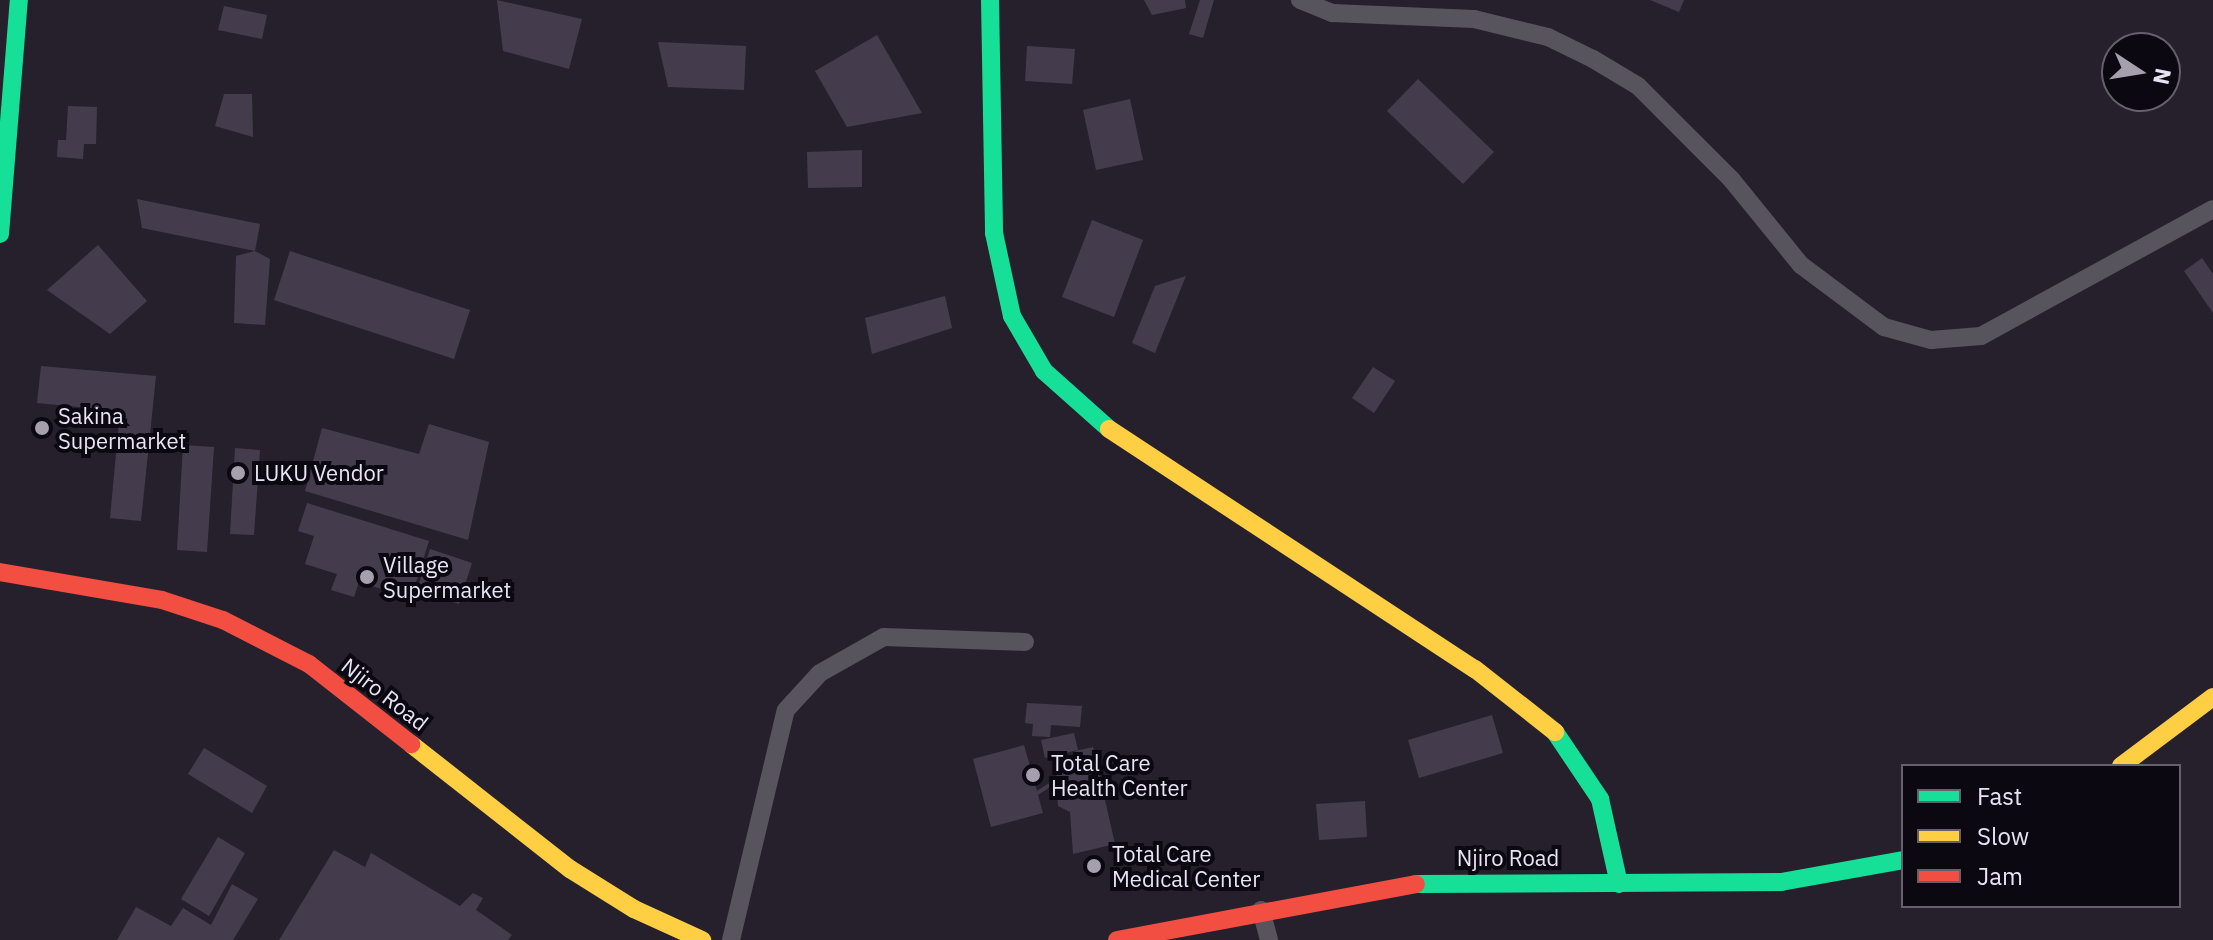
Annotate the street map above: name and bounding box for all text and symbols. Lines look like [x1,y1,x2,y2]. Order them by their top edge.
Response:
north arrow [2101,32,2181,112]
text: N [2147,66,2179,87]
place label: Sakina Supermarket [58,402,186,454]
marker: Sakina Supermarket [33,419,51,437]
place label: LUKU Vendor [254,460,384,486]
marker: LUKU Vendor [229,464,247,482]
place label: Village Supermarket [383,551,511,602]
marker: Village Supermarket [358,568,376,586]
street label: Njiro Road [336,652,434,736]
place label: Total Care Health Center [1051,749,1188,800]
marker: Total Care Health Center [1022,764,1044,786]
legend [1901,764,2181,908]
text: Fast [1977,780,2022,812]
text: Slow [1977,820,2029,852]
place label: Total Care Medical Center [1112,840,1260,892]
street label: Njiro Road [1457,845,1559,871]
marker: Total Care Medical Center [1083,855,1105,877]
text: Jam [1977,860,2023,892]

